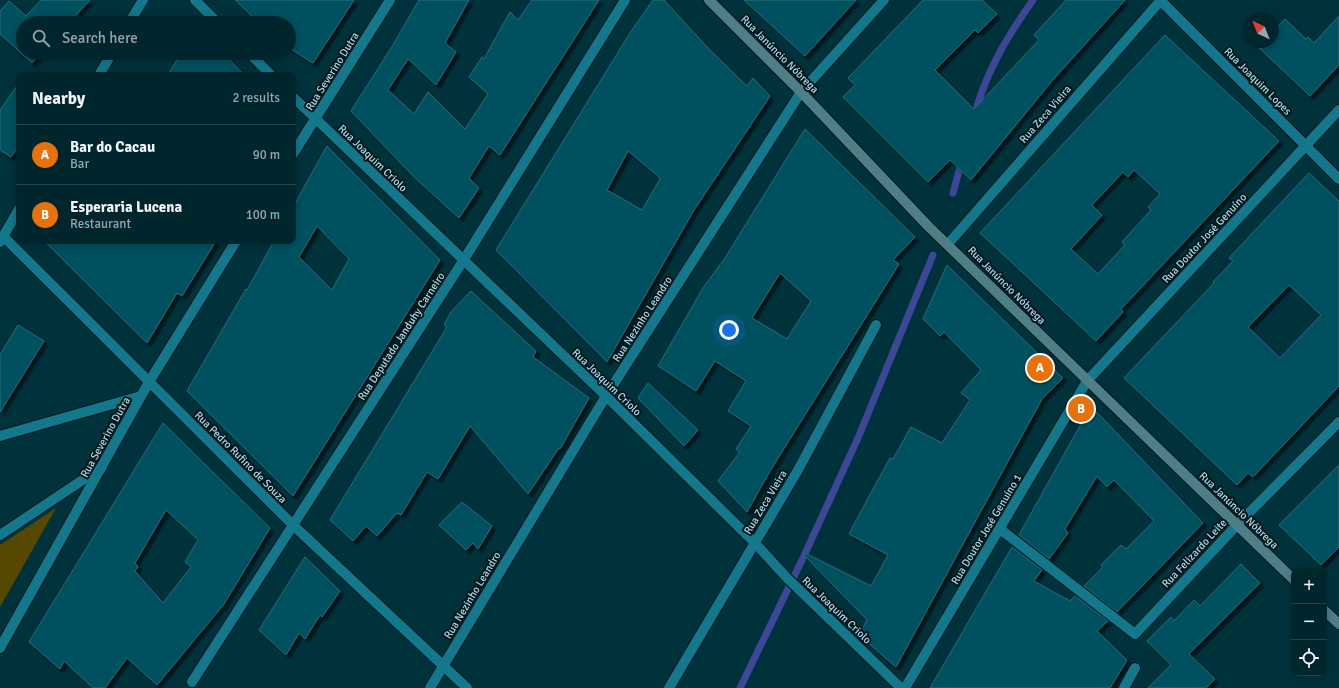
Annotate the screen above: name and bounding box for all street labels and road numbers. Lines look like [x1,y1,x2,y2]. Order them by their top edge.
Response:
street label: Rua Janúncio Nóbrega [738,13,822,96]
street label: Rua Severino Dutra [303,29,362,113]
street label: Rua Joaquim Lopes [1221,45,1294,118]
street label: Rua Zeca Vieira [1017,82,1074,146]
street label: Rua Joaquim Criolo [335,122,410,195]
street label: Rua Doutor José Genuíno [1159,191,1249,286]
street label: Rua Janúncio Nóbrega [965,244,1049,327]
street label: Rua Deputado Janduhy Carneiro [355,270,448,403]
street label: Rua Nezinho Leandro [610,274,675,364]
street label: Rua Joaquim Criolo [569,346,644,419]
street label: Rua Severino Dutra [78,394,133,480]
street label: Rua Pedro Rufino de Souza [192,409,290,506]
street label: Rua Zeca Vieira [741,468,790,537]
street label: Rua Janúncio Nóbrega [1196,469,1281,552]
street label: Rua Doutor José Genuíno 1 [948,472,1025,587]
street label: Rua Felizardo Leite [1159,516,1229,590]
street label: Rua Nezinho Leandro [441,549,504,641]
street label: Rua Joaquim Criolo [799,574,874,647]

